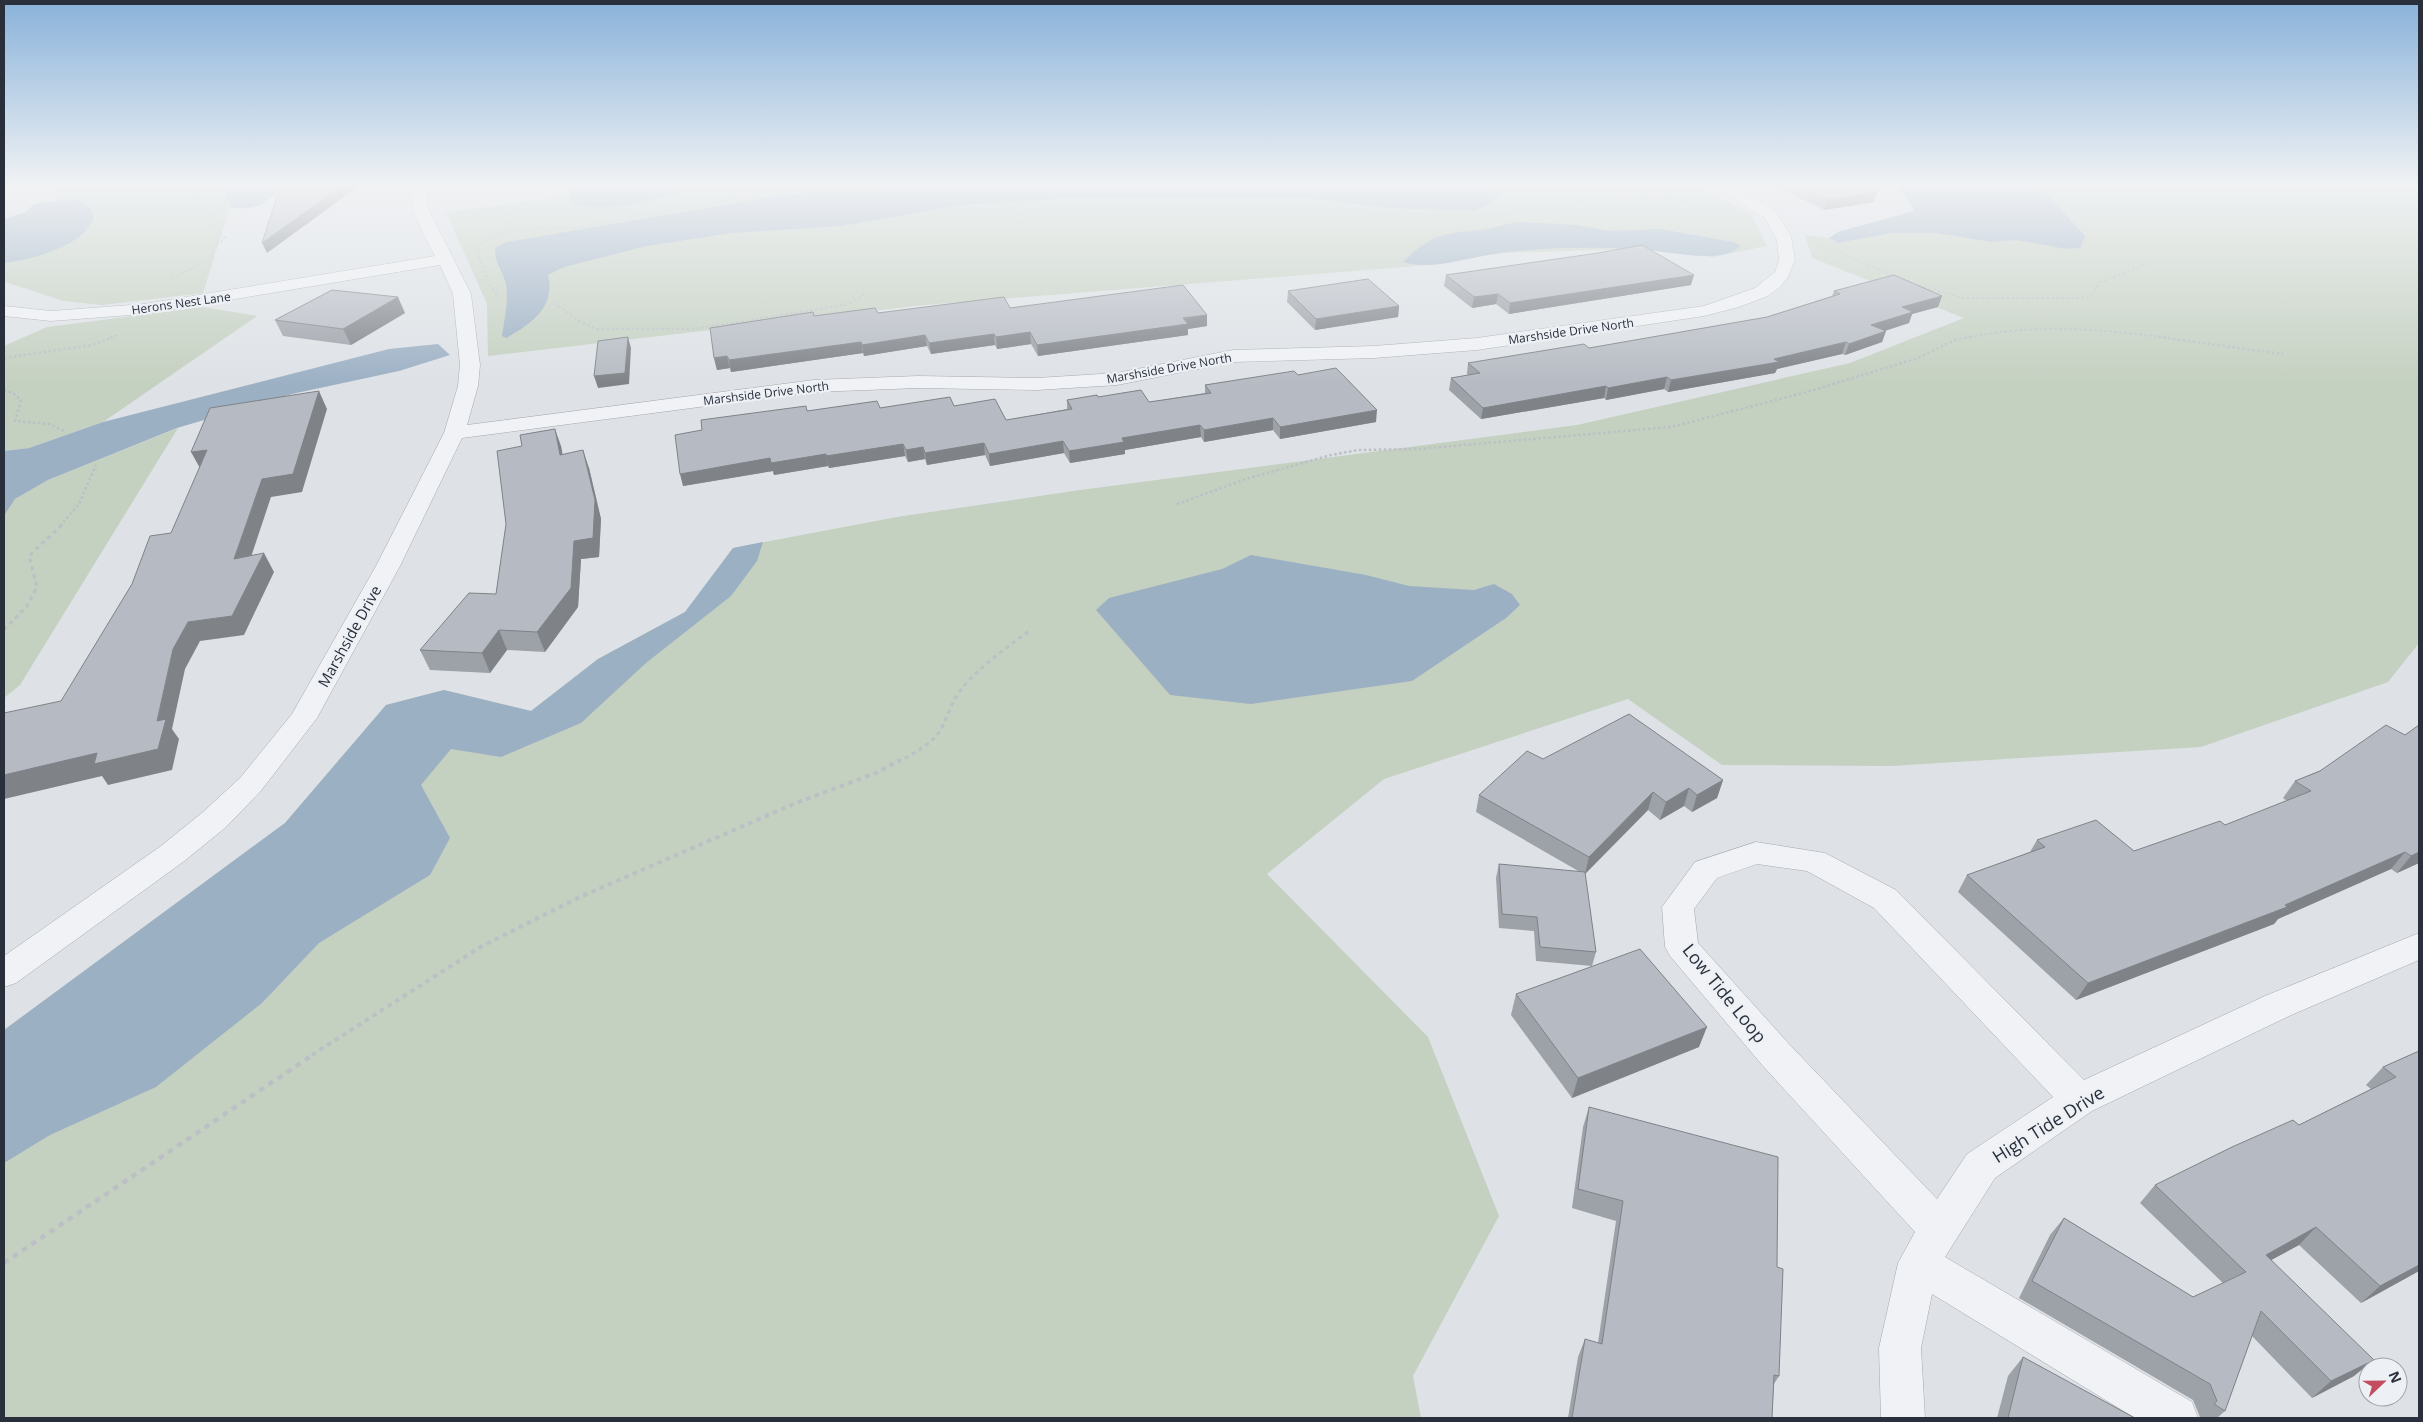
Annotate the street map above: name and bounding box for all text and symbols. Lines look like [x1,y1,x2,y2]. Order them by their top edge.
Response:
street label: Herons Nest Lane [130,288,232,318]
street label: Marshside Drive North [1507,314,1635,348]
street label: Marshside Drive North [1105,349,1233,387]
street label: Marshside Drive North [702,377,830,409]
street label: Marshside Drive [313,582,385,690]
street label: Low Tide Loop [1678,938,1772,1048]
street label: High Tide Drive [1988,1080,2108,1168]
north arrow [2358,1357,2408,1407]
text: N [2385,1368,2406,1386]

